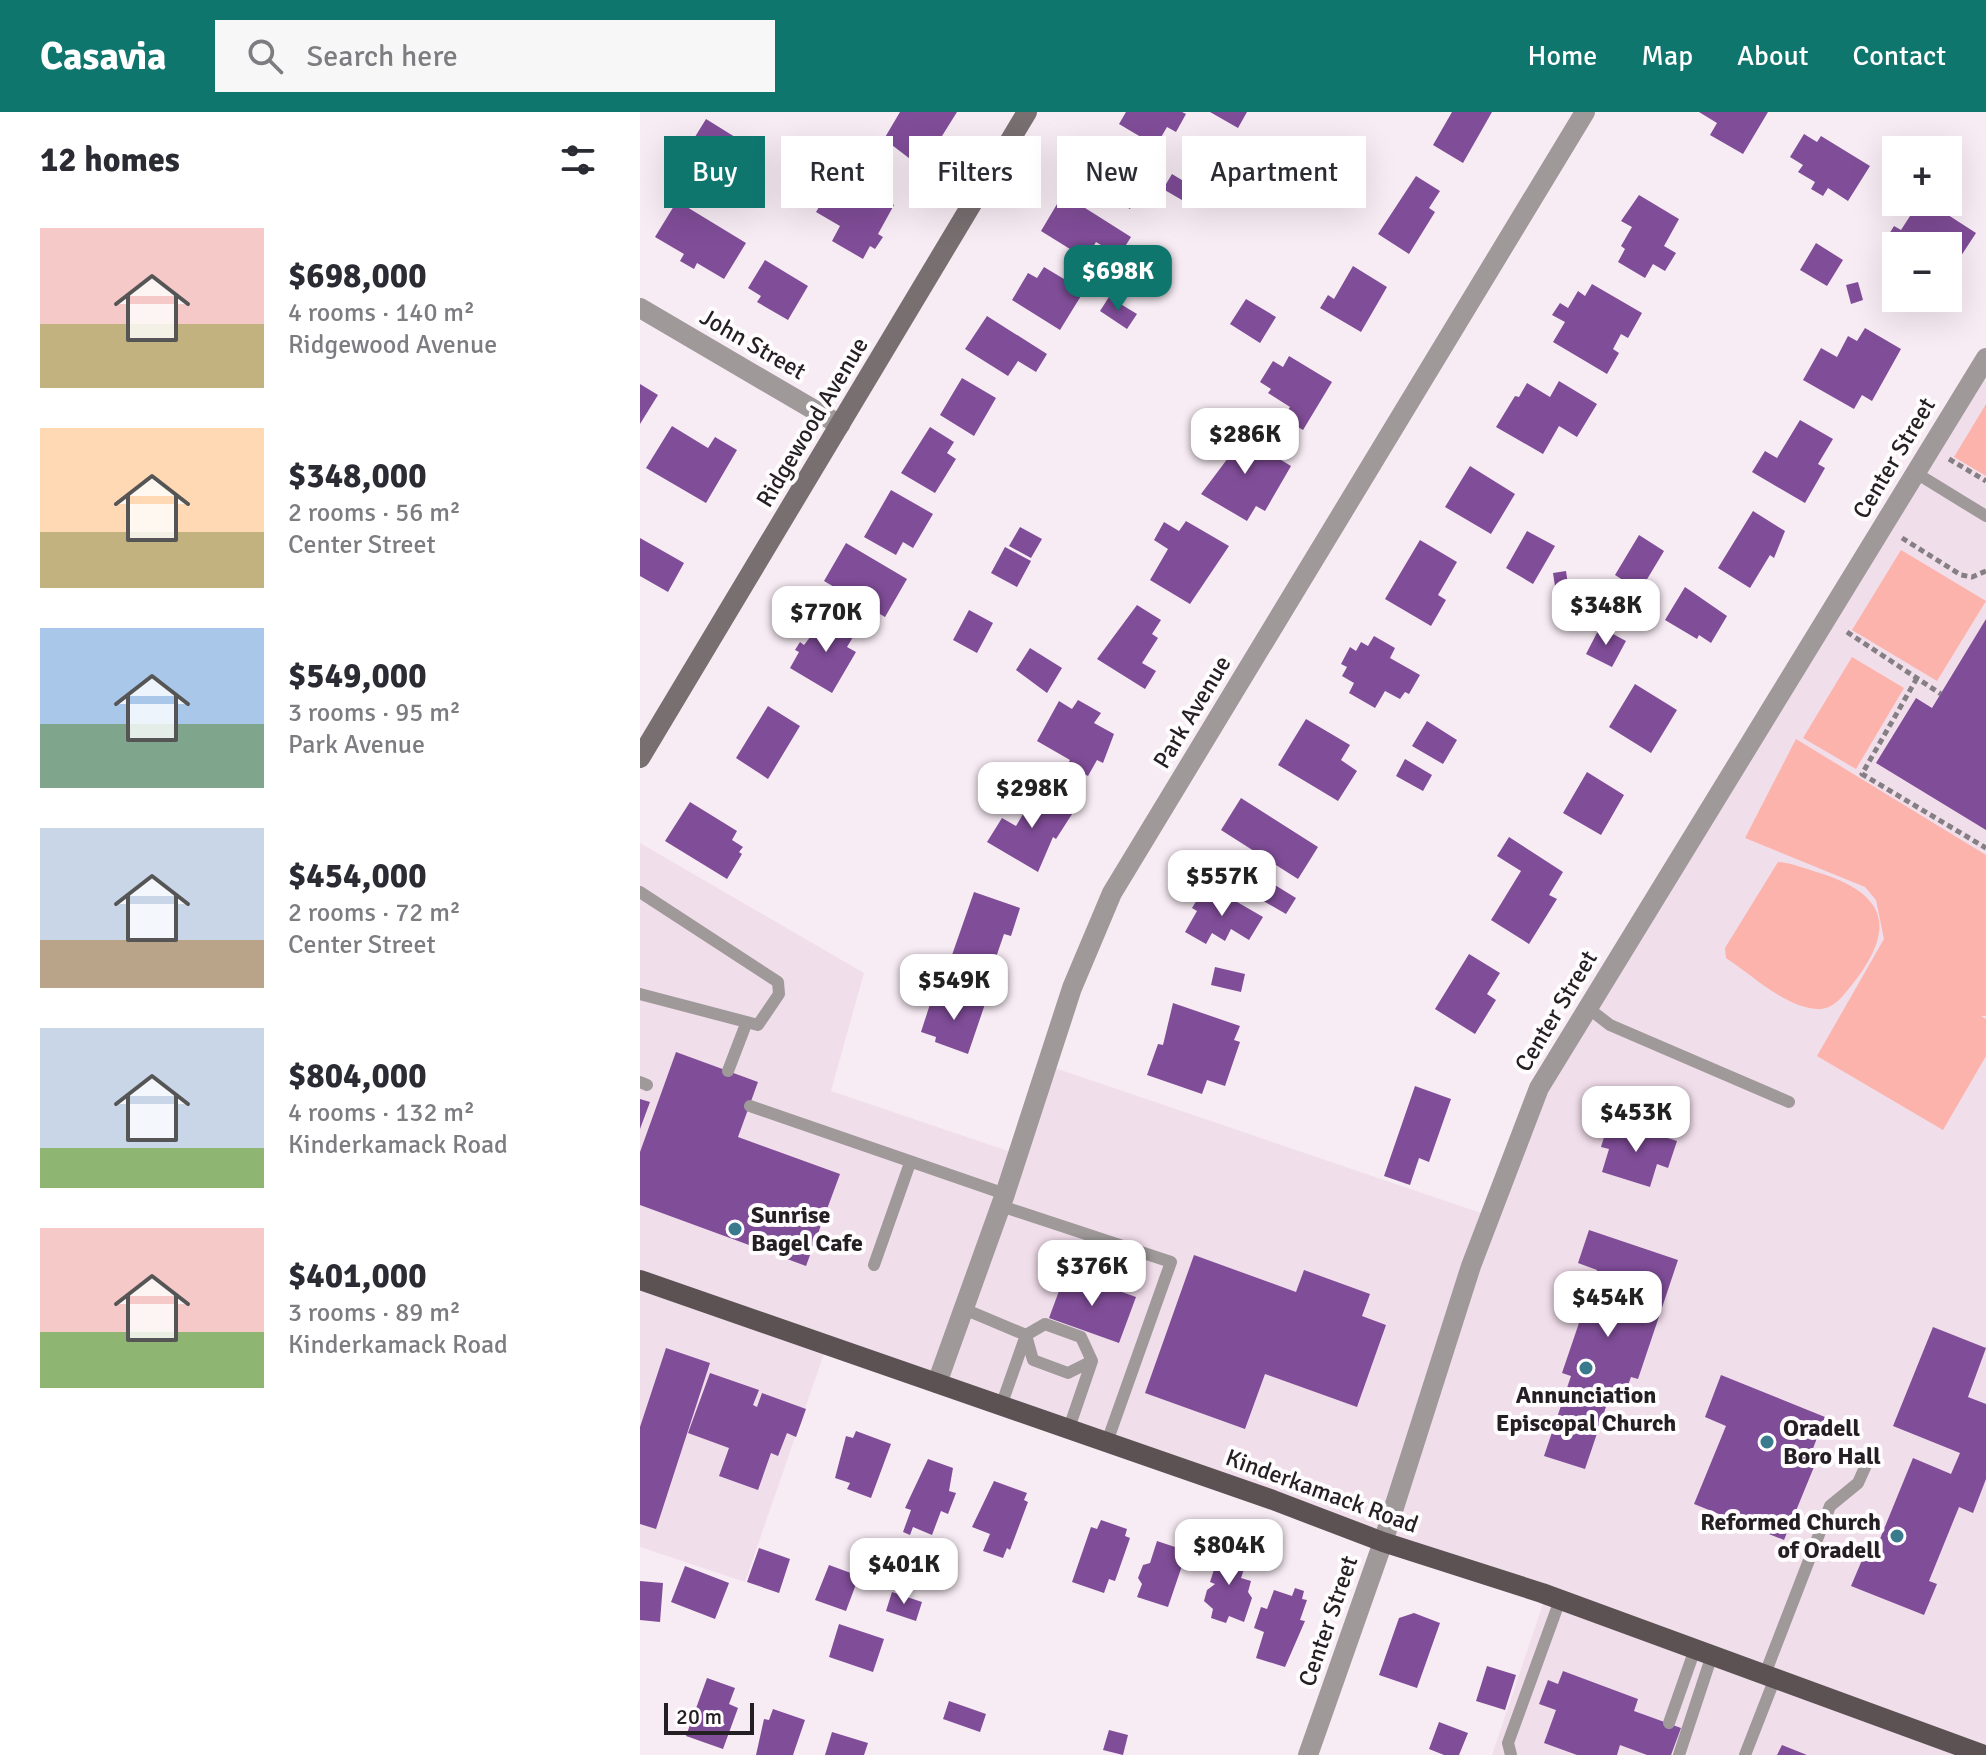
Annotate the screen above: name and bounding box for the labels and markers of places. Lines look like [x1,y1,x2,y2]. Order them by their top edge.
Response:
pin: $698K [1062,245,1174,313]
pin: $286K [1189,408,1301,476]
pin: $348K [1550,579,1662,647]
pin: $770K [770,586,882,654]
pin: $298K [976,762,1088,830]
pin: $557K [1166,850,1278,918]
pin: $549K [898,954,1010,1022]
pin: $453K [1580,1086,1692,1154]
place label: Sunrise Bagel Cafe [751,1200,863,1258]
marker: Sunrise Bagel Cafe [726,1220,744,1238]
pin: $376K [1036,1240,1148,1308]
pin: $454K [1552,1271,1664,1339]
marker: Annunciation Episcopal Church [1577,1359,1595,1377]
place label: Annunciation Episcopal Church [1496,1380,1676,1438]
place label: Oradell Boro Hall [1783,1413,1881,1471]
marker: Oradell Boro Hall [1758,1433,1776,1451]
place label: Reformed Church of Oradell [1700,1507,1881,1565]
pin: $804K [1173,1519,1285,1587]
marker: Reformed Church of Oradell [1888,1527,1906,1545]
pin: $401K [848,1538,960,1606]

